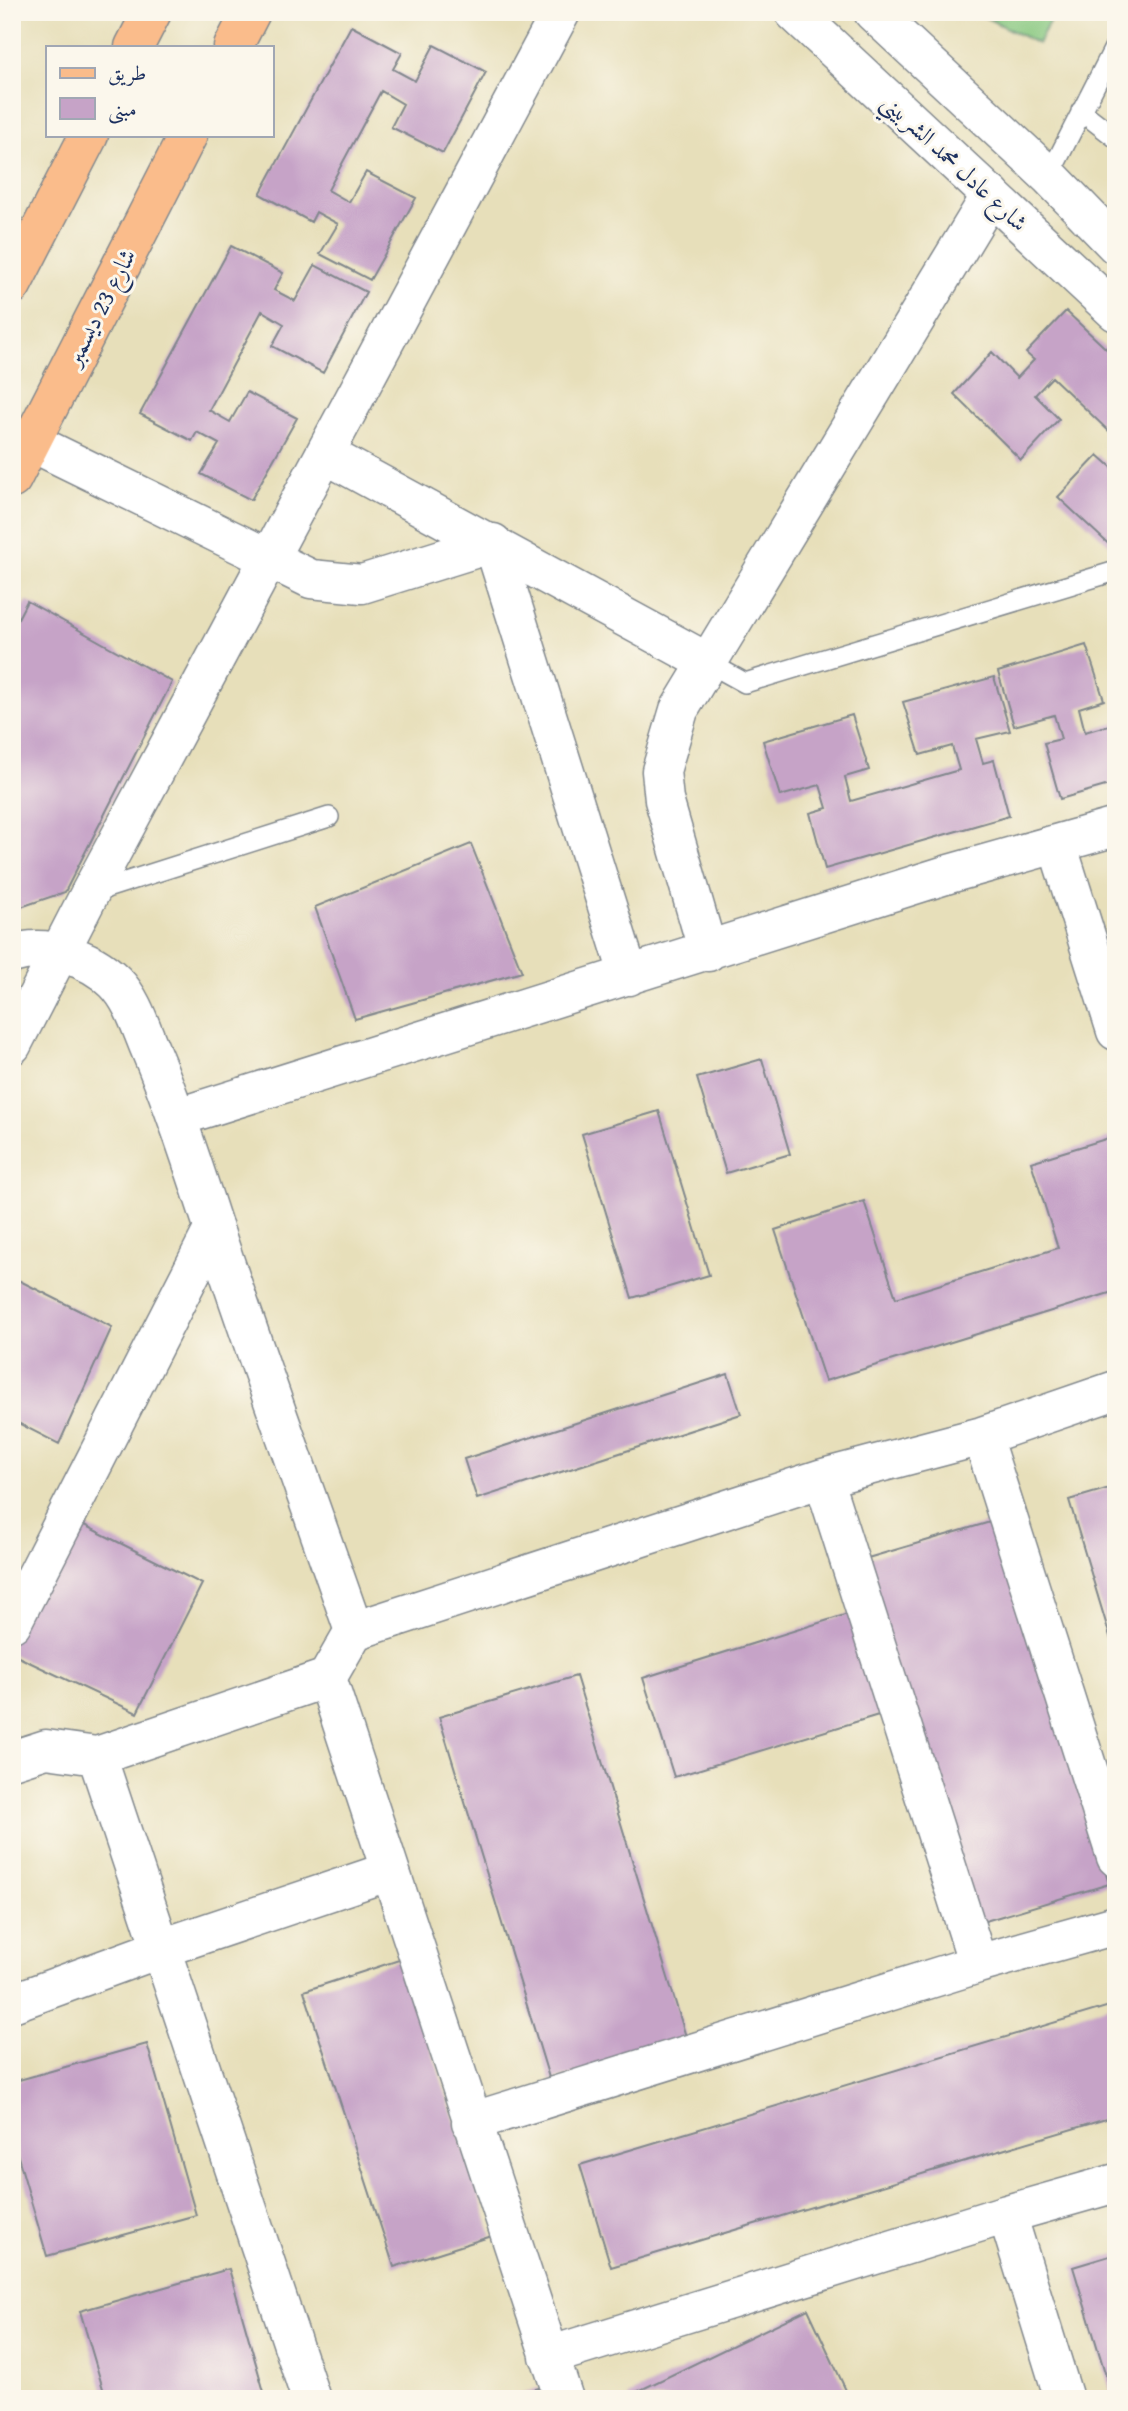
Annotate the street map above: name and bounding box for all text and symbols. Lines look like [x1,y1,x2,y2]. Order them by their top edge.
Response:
legend [46,46,273,136]
text: طريق [108,57,146,88]
street label: شارع عادل محمد الشربيني [870,85,1036,243]
text: مبنى [108,93,137,124]
street label: شارع 23 ديسمبر [54,242,147,376]

